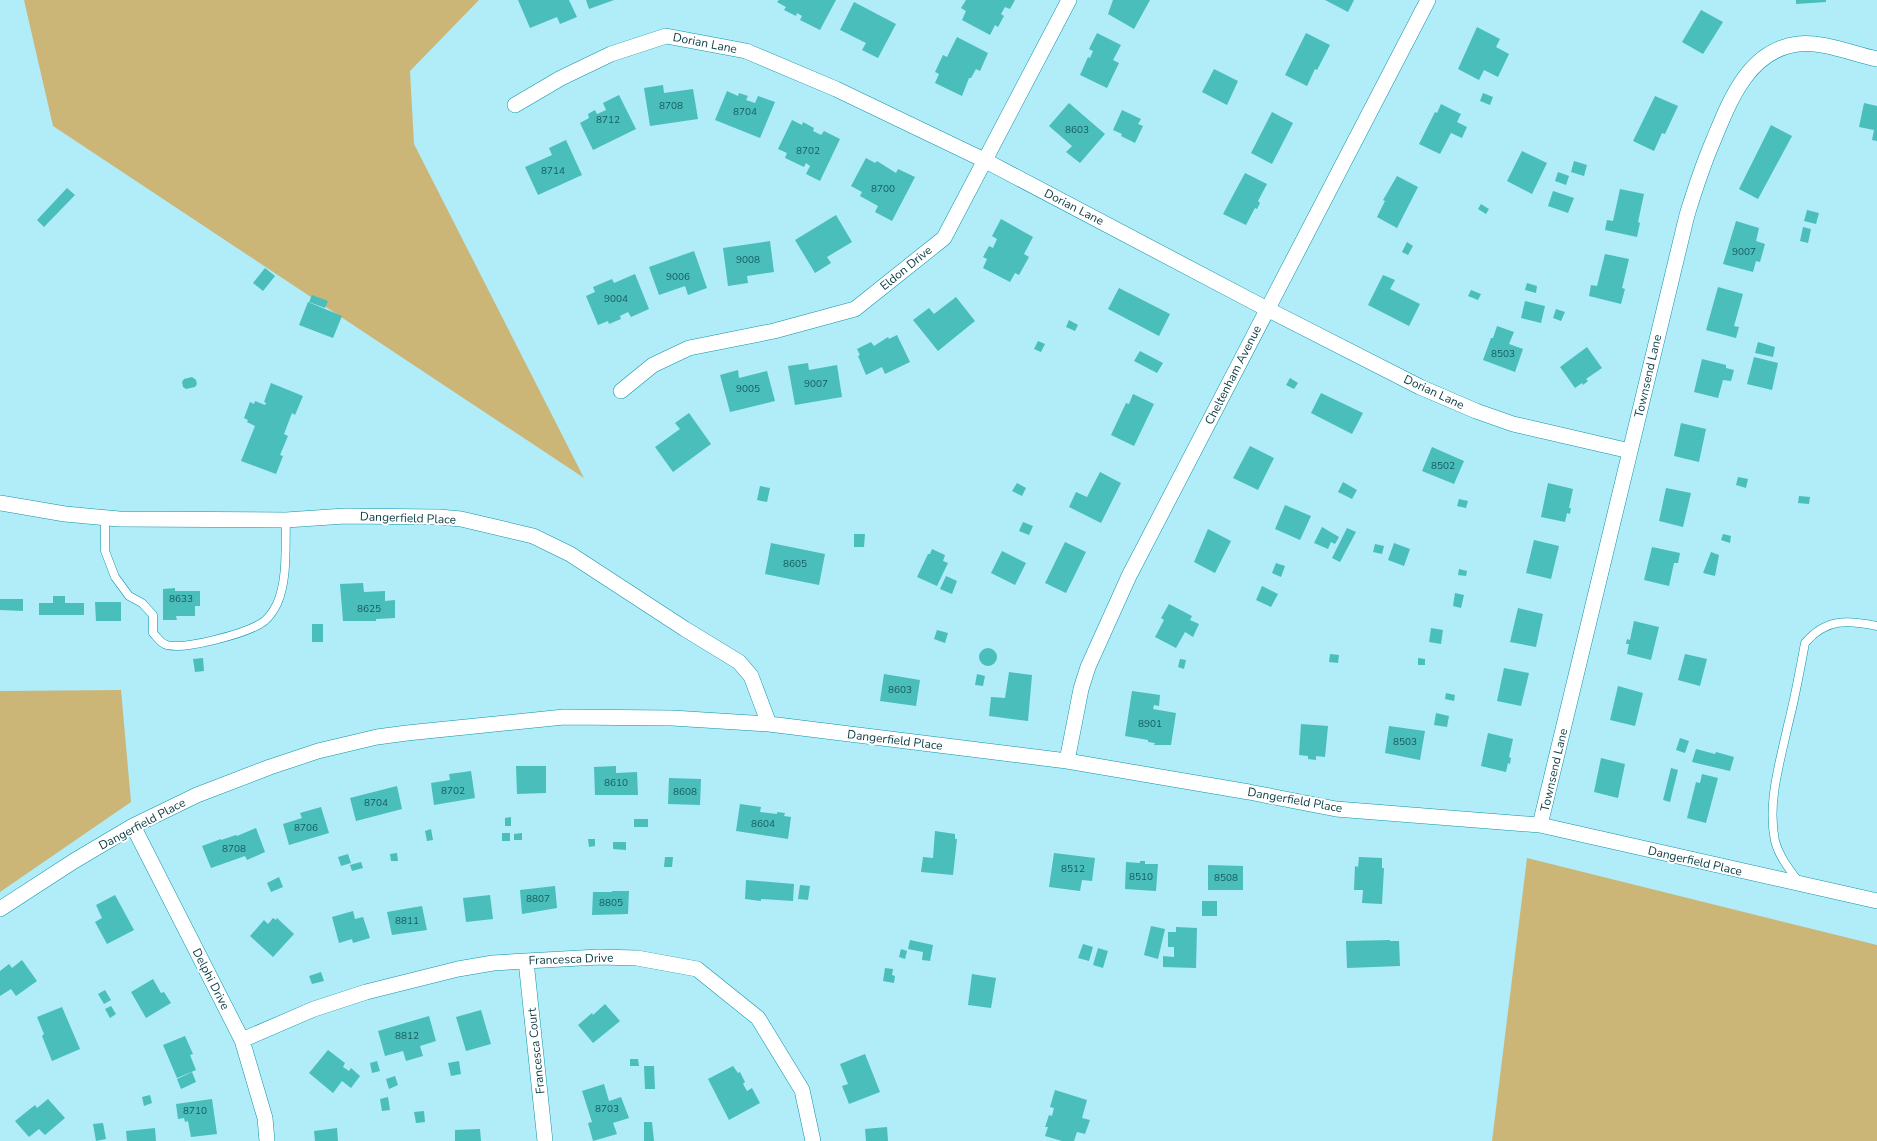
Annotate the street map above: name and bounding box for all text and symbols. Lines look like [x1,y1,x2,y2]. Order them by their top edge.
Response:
street label: Dorian Lane [672,29,738,57]
house number: 8708 [659,99,683,113]
house number: 8704 [733,105,757,119]
house number: 8712 [596,113,620,127]
house number: 8603 [1065,123,1089,137]
house number: 8702 [796,144,820,158]
house number: 8714 [541,164,565,178]
house number: 8700 [871,182,895,196]
street label: Dorian Lane [1041,185,1107,229]
street label: Eldon Drive [877,242,935,294]
house number: 9007 [1732,245,1756,259]
house number: 9008 [736,253,760,267]
house number: 9006 [666,270,690,284]
house number: 9004 [604,292,628,306]
street label: Cheltenham Avenue [1201,323,1265,427]
street label: Townsend Lane [1631,333,1665,419]
house number: 8503 [1491,347,1515,361]
street label: Dorian Lane [1401,371,1467,413]
house number: 9007 [804,377,828,391]
house number: 9005 [736,382,760,396]
house number: 8502 [1431,459,1455,473]
street label: Dangerfield Place [360,508,456,528]
house number: 8605 [783,557,807,571]
house number: 8633 [169,592,193,606]
house number: 8625 [357,602,381,616]
house number: 8603 [888,683,912,697]
house number: 8901 [1138,717,1162,731]
street label: Dangerfield Place [846,726,944,754]
street label: Townsend Lane [1537,727,1571,813]
house number: 8503 [1393,735,1417,749]
house number: 8610 [604,776,628,790]
house number: 8702 [441,784,465,798]
street label: Dangerfield Place [1246,784,1344,816]
house number: 8608 [673,785,697,799]
street label: Dangerfield Place [96,794,188,854]
house number: 8704 [364,796,388,810]
house number: 8604 [751,817,775,831]
house number: 8706 [294,821,318,835]
house number: 8708 [222,842,246,856]
street label: Dangerfield Place [1646,842,1744,880]
house number: 8512 [1061,862,1085,876]
house number: 8510 [1129,870,1153,884]
house number: 8508 [1214,871,1238,885]
house number: 8807 [526,892,550,906]
house number: 8805 [599,896,623,910]
house number: 8811 [395,914,419,928]
street label: Delphi Drive [189,946,233,1012]
street label: Francesca Drive [528,950,614,968]
street label: Francesca Court [523,1006,548,1095]
house number: 8812 [395,1029,419,1043]
house number: 8703 [595,1102,619,1116]
house number: 8710 [183,1104,207,1118]

